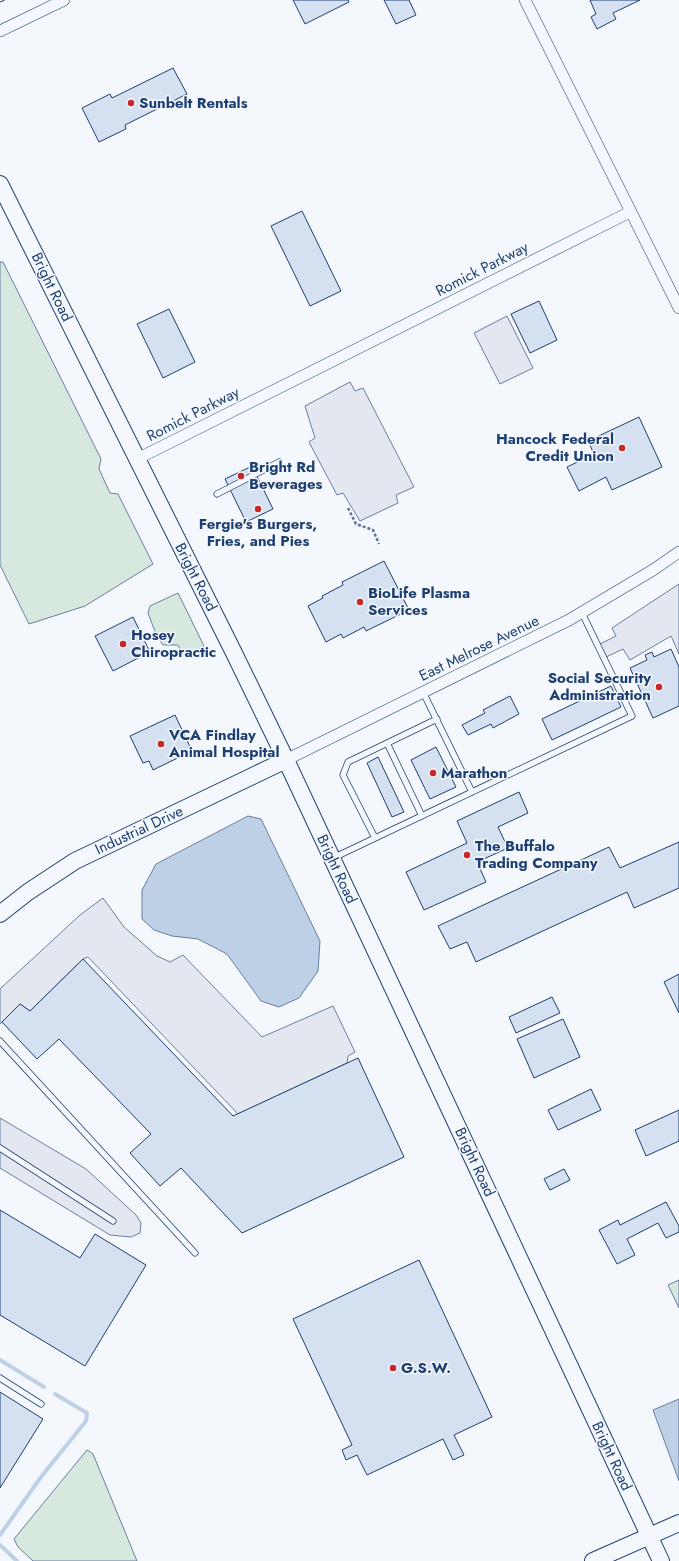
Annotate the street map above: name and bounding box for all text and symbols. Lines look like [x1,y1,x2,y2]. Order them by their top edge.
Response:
place label: Sunbelt Rentals [139,92,248,114]
marker: Sunbelt Rentals [126,98,136,108]
street label: Romick Parkway [432,236,533,302]
street label: Bright Road [26,249,78,325]
street label: Romick Parkway [143,381,244,447]
place label: Hancock Federal Credit Union [496,428,614,467]
marker: Hancock Federal Credit Union [617,443,627,453]
place label: Bright Rd Beverages [249,456,323,495]
marker: Bright Rd Beverages [236,471,246,481]
marker: Fergie's Burgers, Fries, and Pies [253,504,263,514]
place label: Fergie's Burgers, Fries, and Pies [199,513,317,552]
street label: Bright Road [169,539,223,615]
place label: BioLife Plasma Services [368,582,470,621]
marker: BioLife Plasma Services [355,597,365,607]
street label: East Melrose Avenue [415,609,543,687]
place label: Hosey Chiropractic [131,624,216,663]
marker: Hosey Chiropractic [118,639,128,649]
place label: Social Security Administration [548,667,651,706]
marker: Social Security Administration [654,682,664,692]
place label: VCA Findlay Animal Hospital [168,724,280,763]
marker: VCA Findlay Animal Hospital [156,739,166,749]
place label: Marathon [441,762,507,784]
marker: Marathon [428,768,438,778]
street label: Industrial Drive [91,800,187,860]
street label: Bright Road [311,831,363,907]
place label: The Buffalo Trading Company [475,835,598,874]
marker: The Buffalo Trading Company [462,850,472,860]
street label: Bright Road [449,1124,501,1200]
place label: G.S.W. [401,1357,451,1379]
marker: G.S.W. [388,1363,398,1373]
street label: Bright Road [586,1418,638,1494]

